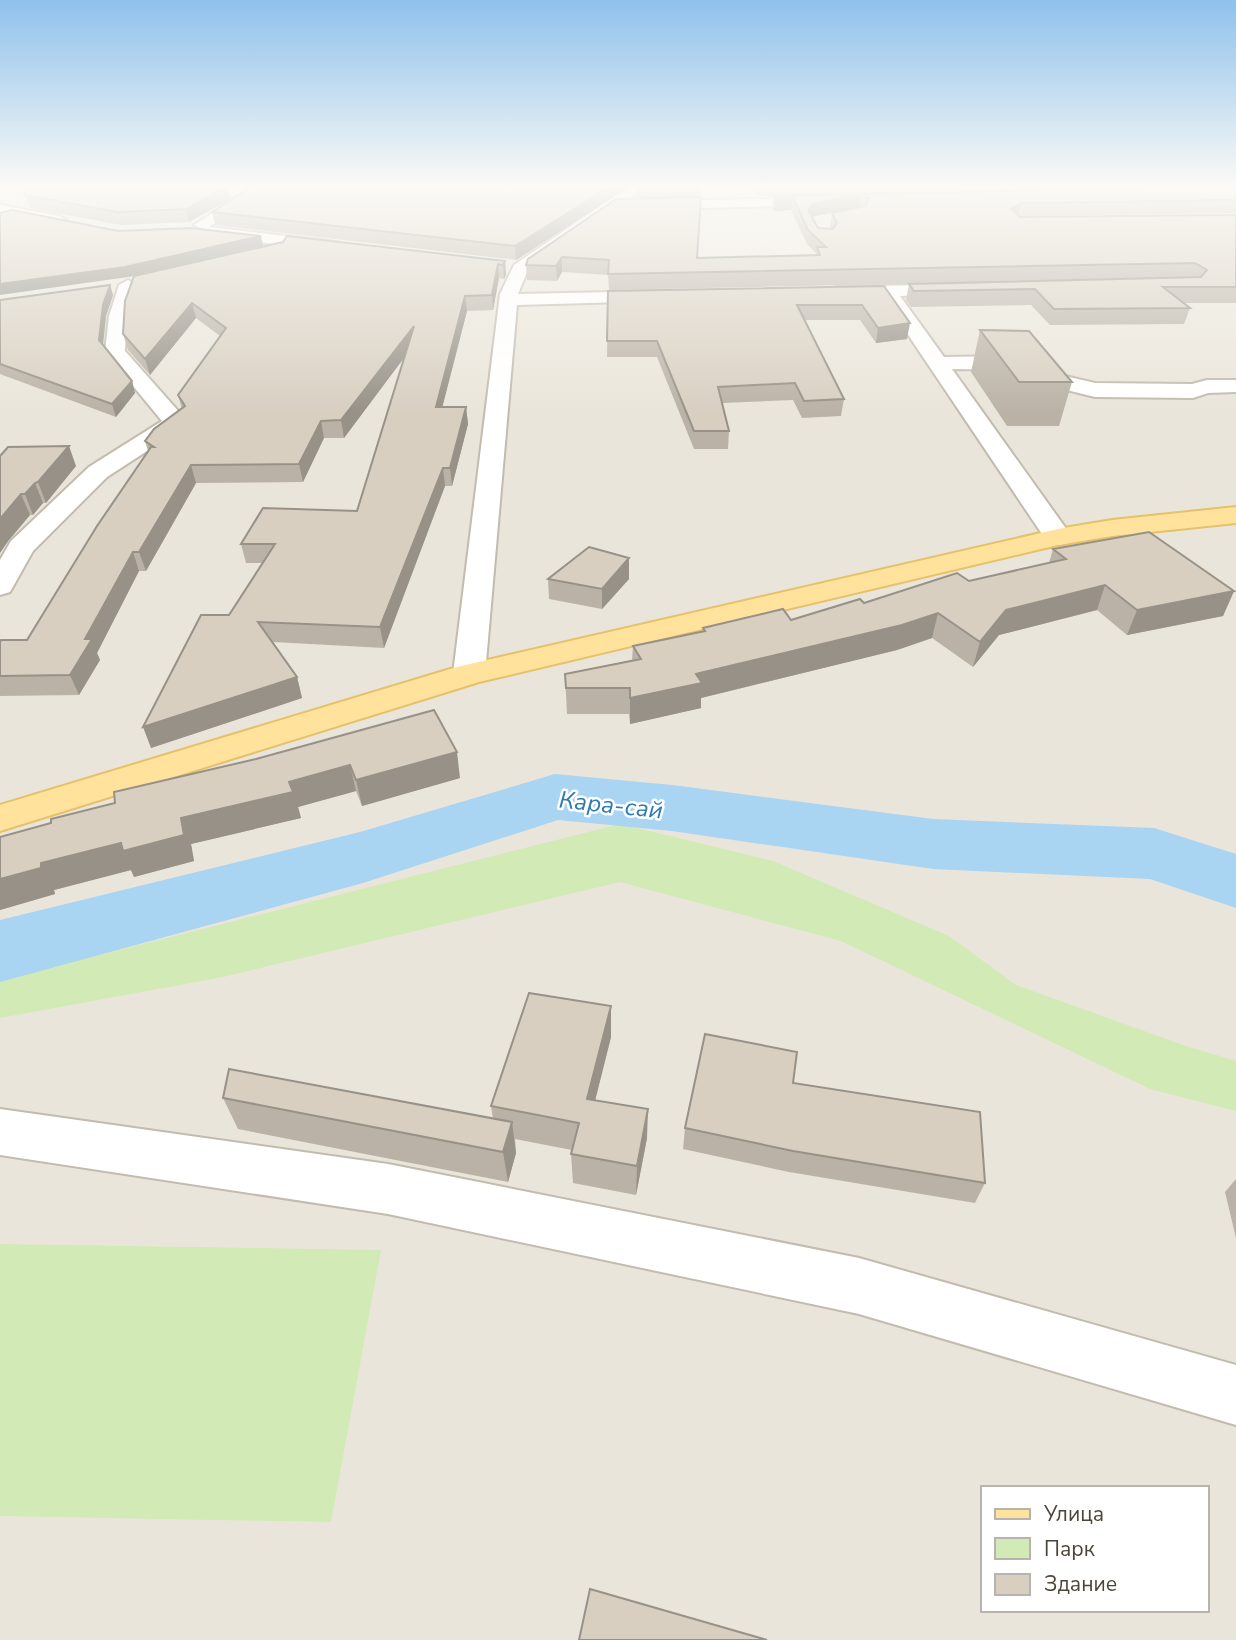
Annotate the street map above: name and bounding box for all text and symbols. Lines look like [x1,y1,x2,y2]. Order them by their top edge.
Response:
water label: Кара-сай [557,784,665,826]
legend [981,1486,1208,1612]
text: Улица [1043,1500,1104,1528]
text: Парк [1044,1535,1096,1563]
text: Здание [1044,1570,1117,1598]

